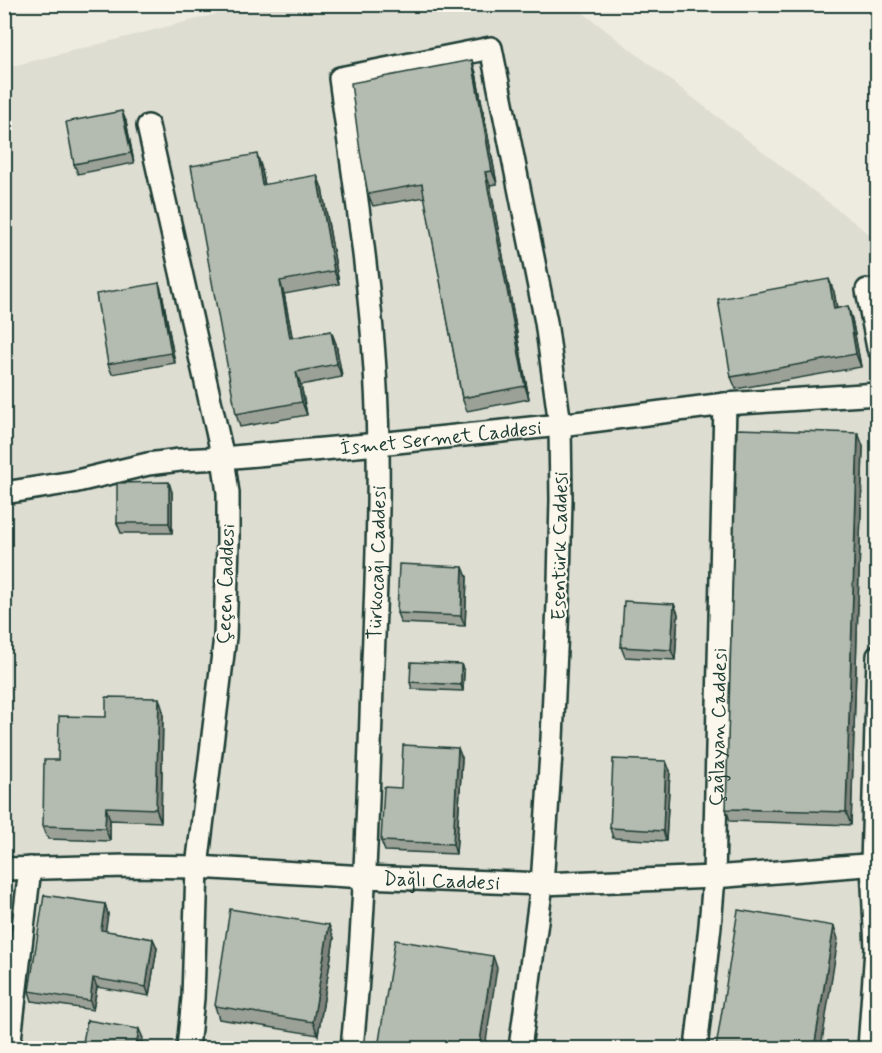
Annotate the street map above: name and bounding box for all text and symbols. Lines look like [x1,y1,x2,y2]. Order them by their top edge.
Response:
street label: İsmet Sermet Caddesi [339,415,543,462]
street label: Esentürk Caddesi [546,471,575,621]
street label: Türkocağı Caddesi [362,485,393,640]
street label: Çeçen Caddesi [211,523,242,645]
street label: Çağlayan Caddesi [704,647,734,807]
street label: Dağlı Caddesi [383,866,500,897]

